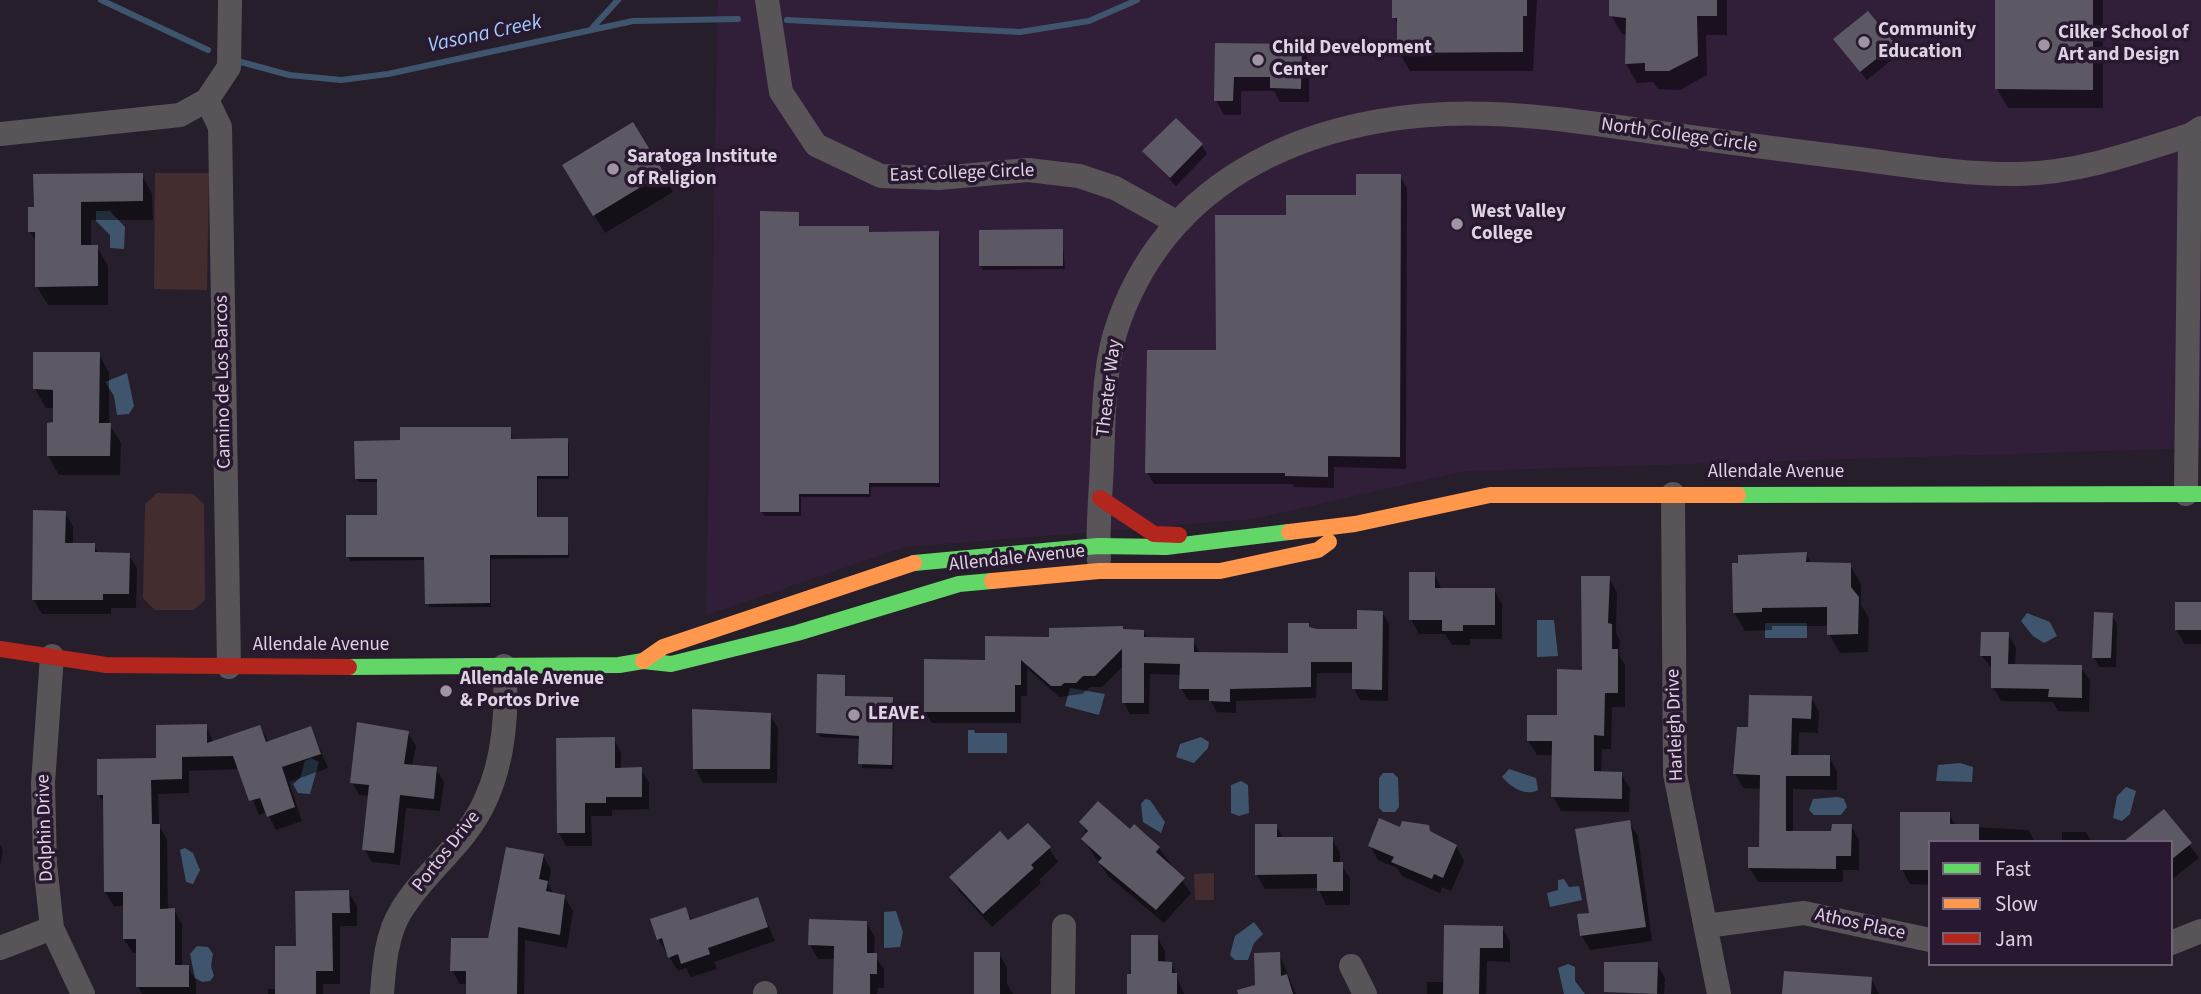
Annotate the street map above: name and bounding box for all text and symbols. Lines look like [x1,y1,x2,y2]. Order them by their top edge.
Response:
water label: Vasona Creek [426,11,544,59]
place label: Community Education [1878,20,1976,64]
place label: Cilker School of Art and Design [2058,23,2188,67]
marker: Community Education [1856,34,1872,50]
marker: Cilker School of Art and Design [2036,37,2052,53]
place label: Child Development Center [1272,38,1432,82]
marker: Child Development Center [1250,52,1266,68]
street label: North College Circle [1600,114,1758,158]
place label: Saratoga Institute of Religion [627,147,777,191]
street label: East College Circle [889,160,1035,188]
marker: Saratoga Institute of Religion [605,161,621,177]
place label: West Valley College [1471,202,1566,246]
marker: West Valley College [1449,216,1465,232]
street label: Camino de Los Barcos [211,295,237,469]
street label: Theater Way [1093,338,1127,438]
street label: Allendale Avenue [1708,462,1844,484]
street label: Allendale Avenue [948,541,1086,577]
street label: Allendale Avenue [253,635,389,657]
street label: Harleigh Drive [1663,668,1689,782]
place label: Allendale Avenue & Portos Drive [460,669,604,713]
marker: Allendale Avenue & Portos Drive [438,683,454,699]
place label: LEAVE. [868,704,925,726]
marker: LEAVE. [846,707,862,723]
street label: Dolphin Drive [33,774,59,882]
street label: Portos Drive [408,807,486,897]
legend [1928,840,2173,966]
text: Fast [1995,854,2031,884]
text: Slow [1995,889,2038,919]
street label: Athos Place [1813,904,1907,946]
text: Jam [1995,924,2033,954]

